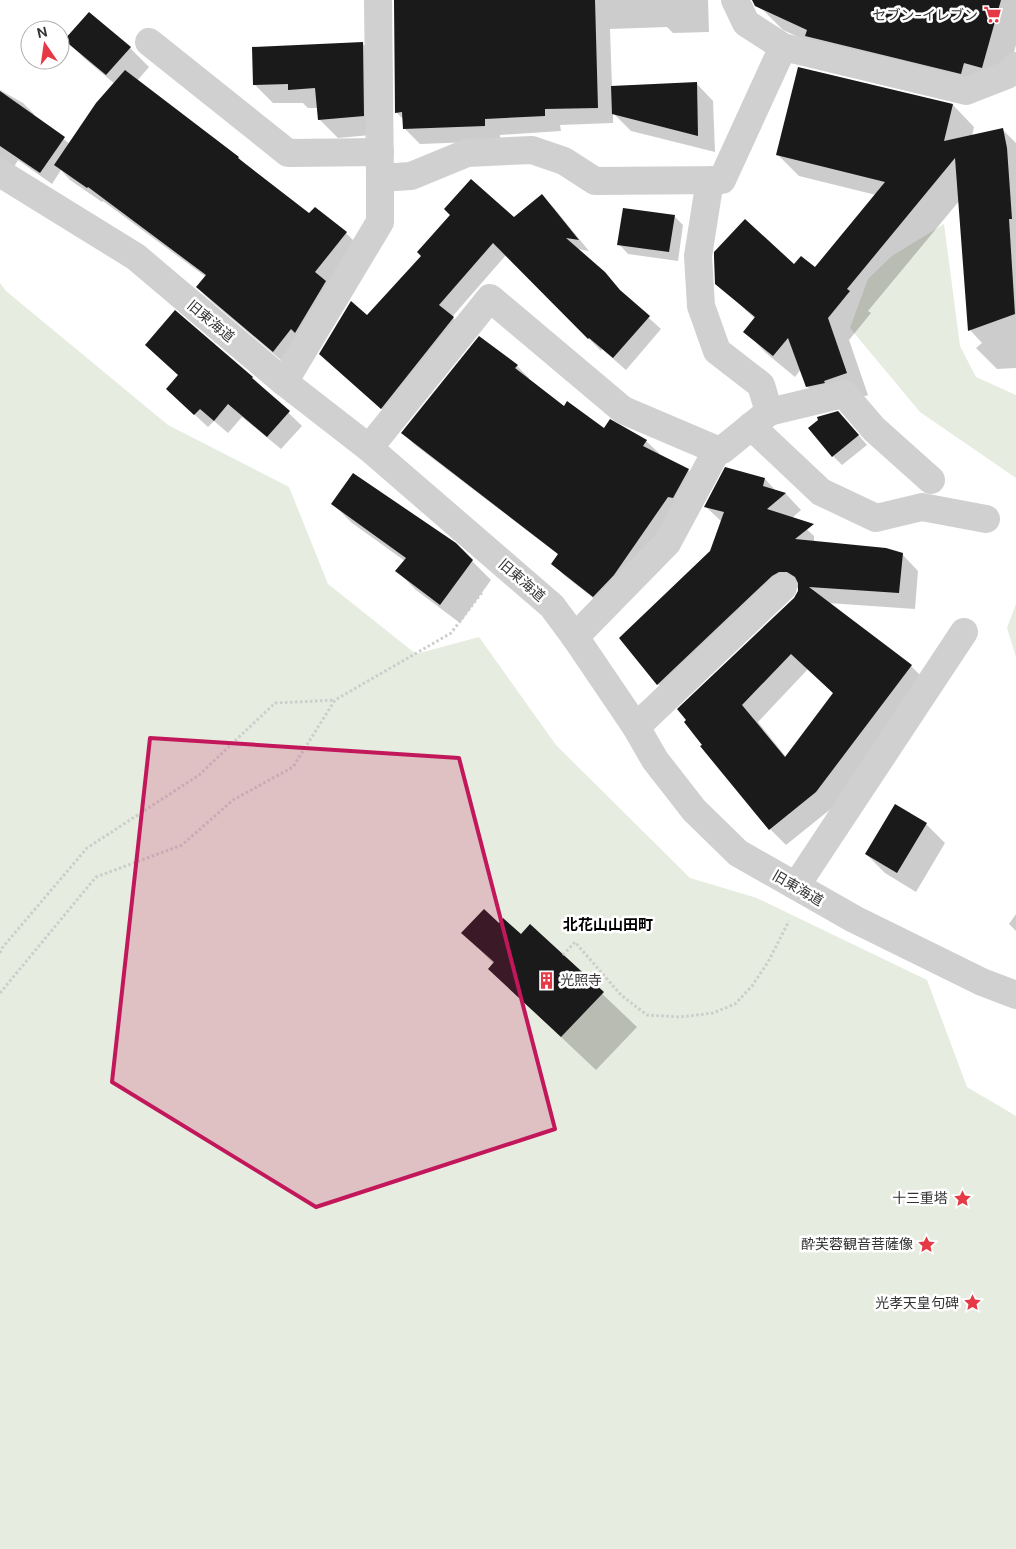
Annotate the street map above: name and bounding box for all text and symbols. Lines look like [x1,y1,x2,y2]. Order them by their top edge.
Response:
supermarket icon: セブン-イレブン [982,5,1002,25]
place label: セブン-イレブン [872,6,978,24]
north arrow [20,20,70,70]
text: N [35,22,49,42]
street label: 旧東海道 [184,296,238,346]
street label: 旧東海道 [495,555,549,605]
street label: 旧東海道 [769,866,827,910]
district label: 北花山山田町 [563,915,653,935]
building icon: 光照寺 [536,970,556,990]
place label: 光照寺 [560,971,602,989]
place icon: 十三重塔 [952,1188,972,1208]
place label: 十三重塔 [892,1189,948,1207]
place icon: 酔芙蓉観音菩薩像 [917,1234,937,1254]
place label: 酔芙蓉観音菩薩像 [801,1235,913,1253]
place icon: 光孝天皇句碑 [963,1293,983,1313]
place label: 光孝天皇句碑 [875,1294,959,1312]

